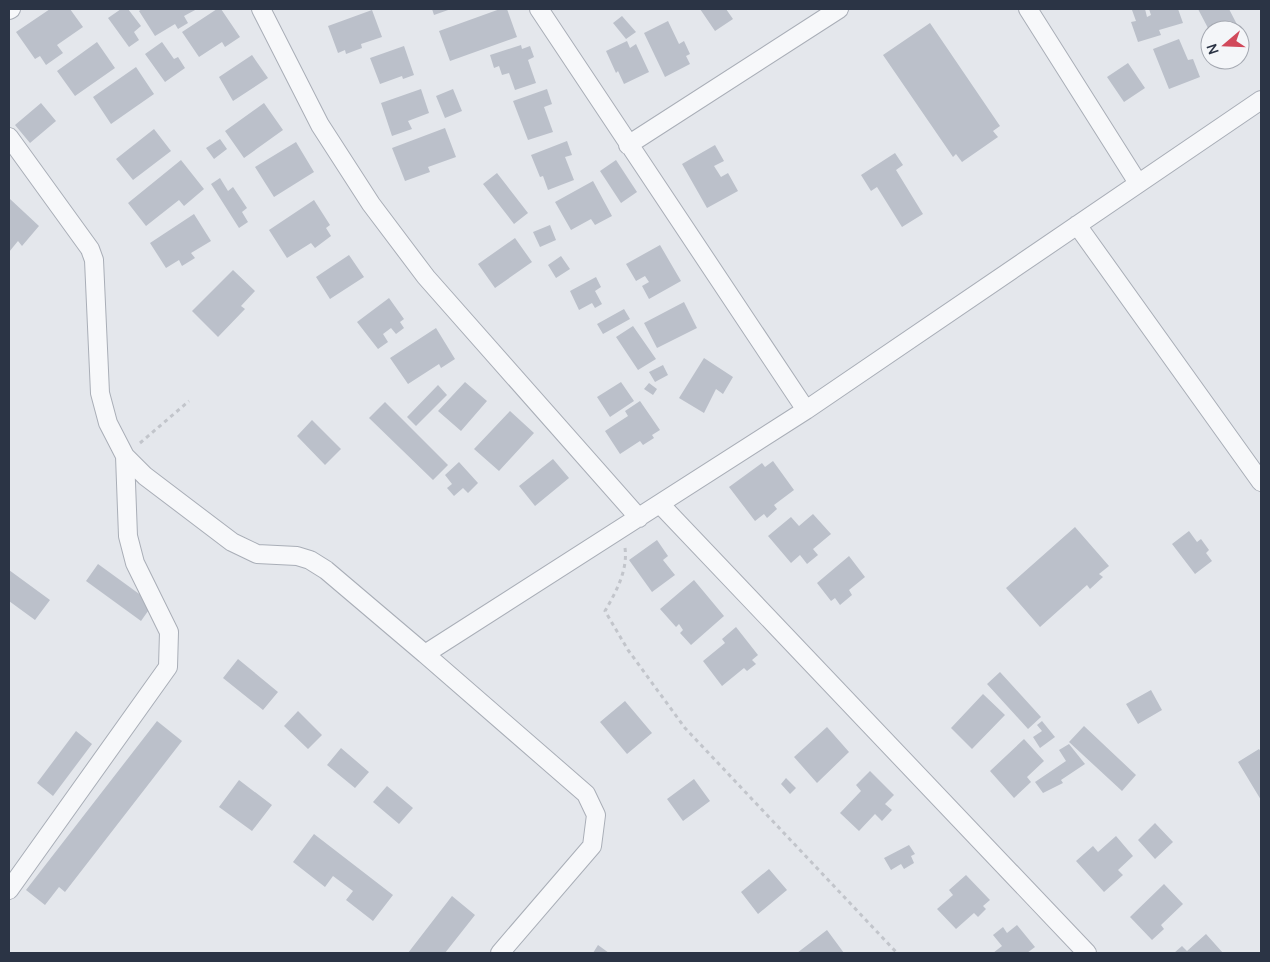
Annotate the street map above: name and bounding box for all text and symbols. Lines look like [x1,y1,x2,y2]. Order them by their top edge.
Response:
north arrow [1200,20,1250,70]
text: N [1202,42,1223,57]

